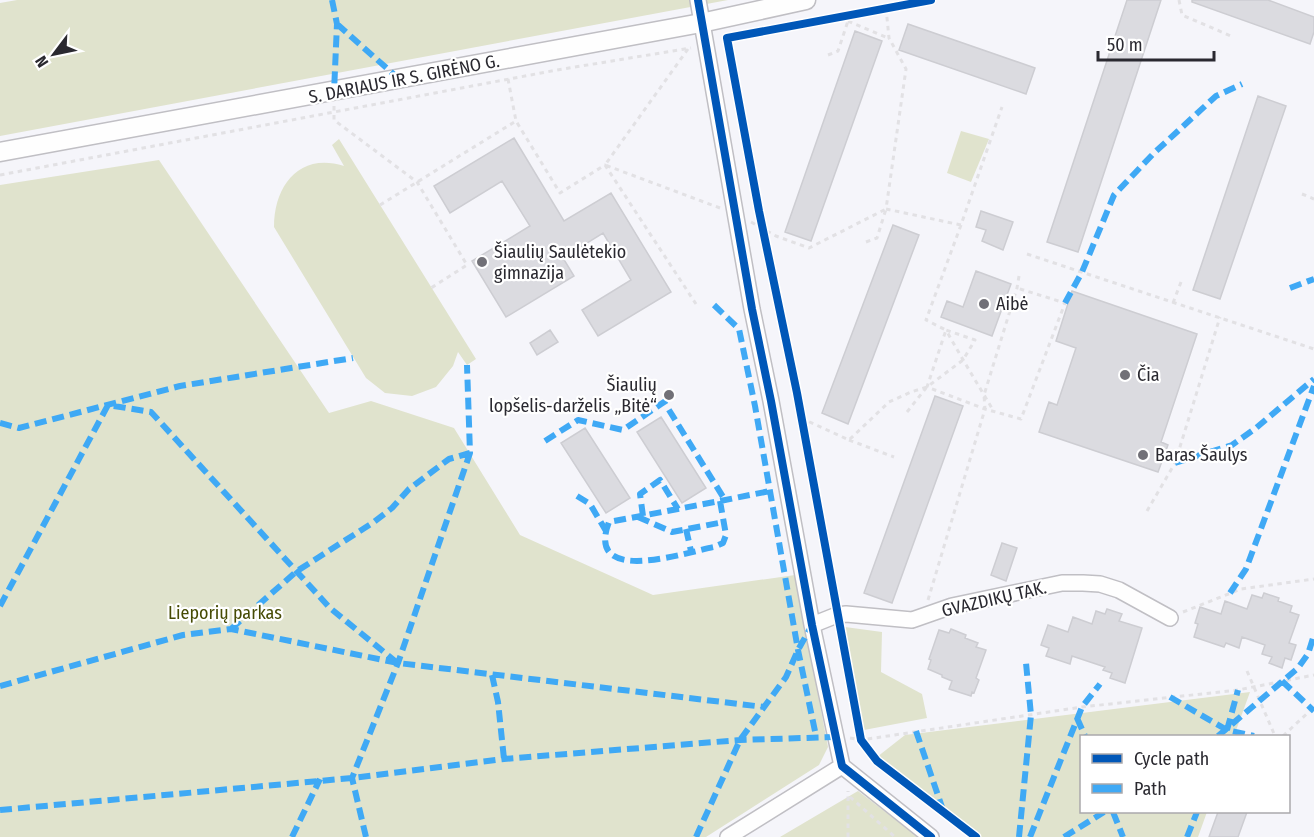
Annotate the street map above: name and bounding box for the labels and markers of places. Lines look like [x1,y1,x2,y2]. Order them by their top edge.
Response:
place label: Šiaulių Saulėtekio gimnazija [494,241,626,284]
marker: Šiaulių Saulėtekio gimnazija [475,255,489,269]
place label: Aibė [996,293,1029,315]
marker: Aibė [977,297,991,311]
place label: Čia [1137,364,1160,386]
marker: Čia [1118,368,1132,382]
place label: Šiaulių lopšelis-darželis „Bitė“ [489,374,657,417]
marker: Šiaulių lopšelis-darželis „Bitė“ [662,388,676,402]
place label: Baras Šaulys [1155,444,1248,466]
marker: Baras Šaulys [1136,448,1150,462]

